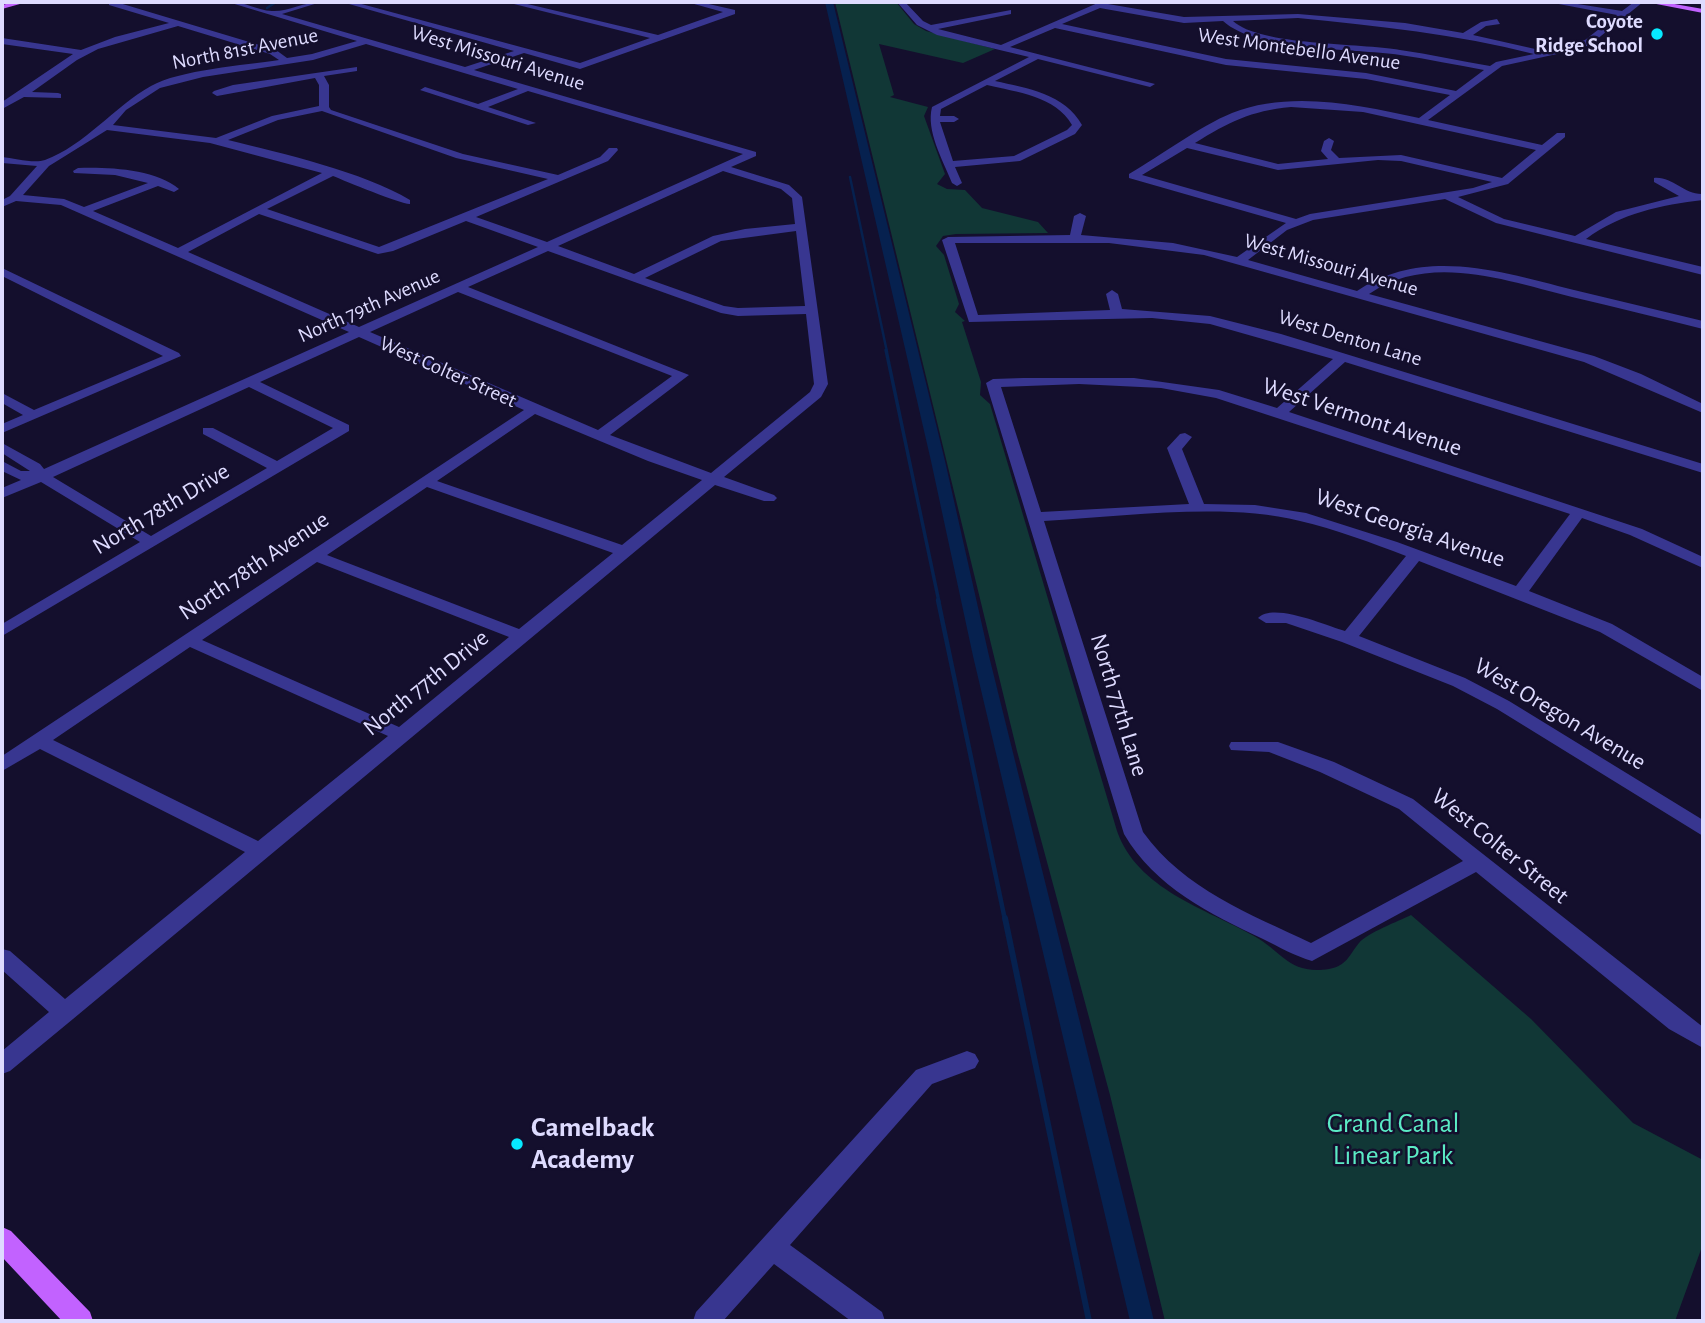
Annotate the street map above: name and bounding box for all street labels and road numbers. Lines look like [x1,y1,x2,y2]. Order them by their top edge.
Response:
street label: West Missouri Avenue [408,20,588,96]
street label: North 81st Avenue [170,22,320,76]
street label: West Montebello Avenue [1196,22,1402,76]
street label: West Missouri Avenue [1241,228,1421,302]
street label: North 79th Avenue [294,263,444,349]
street label: West Denton Lane [1275,304,1425,372]
street label: West Colter Street [376,331,520,413]
street label: West Vermont Avenue [1259,371,1465,463]
street label: North 78th Drive [87,457,235,561]
street label: West Georgia Avenue [1311,482,1509,574]
street label: North 78th Avenue [174,505,334,627]
street label: North 77th Drive [357,624,495,742]
street label: North 77th Lane [1084,630,1154,780]
street label: West Oregon Avenue [1469,651,1651,777]
street label: West Colter Street [1426,782,1574,910]

